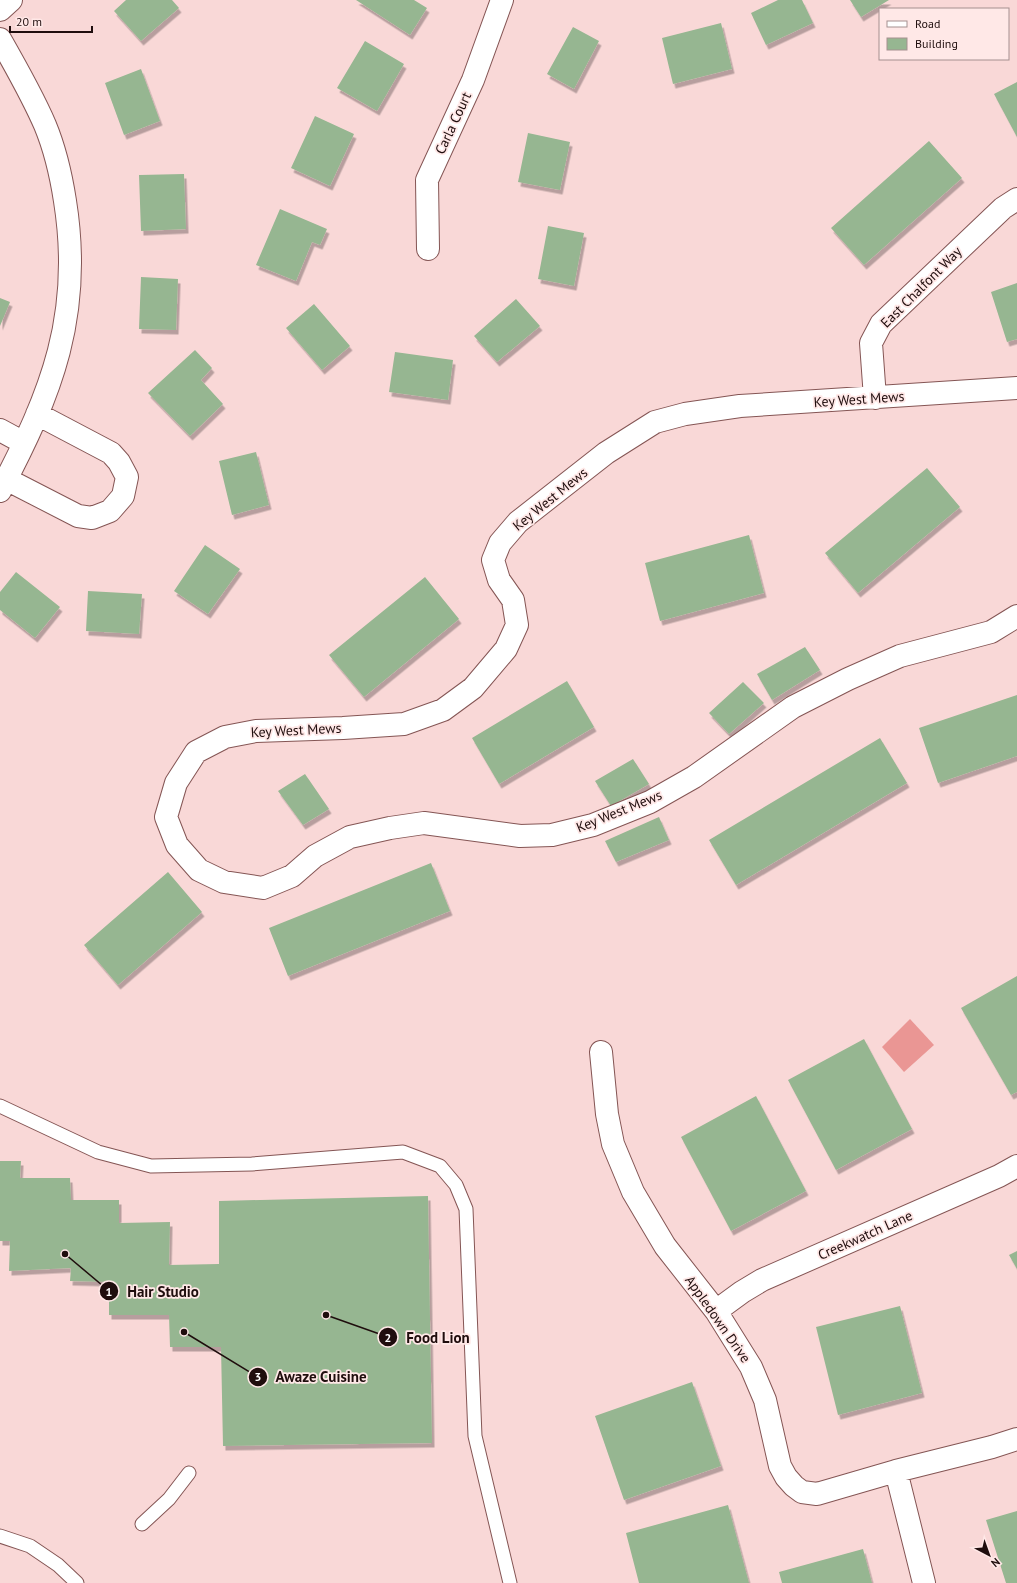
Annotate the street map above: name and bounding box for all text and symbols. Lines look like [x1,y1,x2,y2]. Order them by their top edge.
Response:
scale bar [10,8,92,34]
legend [879,8,1009,60]
text: 20 m [16,14,42,29]
text: Road [915,16,940,31]
text: Building [915,36,958,51]
street label: Carla Court [431,89,475,157]
street label: East Chalfont Way [877,242,966,331]
street label: Key West Mews [813,387,905,411]
street label: Key West Mews [509,463,591,535]
street label: Key West Mews [250,719,342,741]
street label: Key West Mews [573,786,665,836]
street label: Creekwatch Lane [815,1206,915,1264]
street label: Appledown Drive [681,1272,755,1366]
callout: Hair Studio [99,1278,207,1305]
text: Hair Studio [127,1282,199,1301]
text: 1 [106,1284,112,1299]
callout: Food Lion [378,1324,478,1351]
text: Food Lion [406,1328,470,1347]
text: 2 [385,1330,391,1345]
callout: Awaze Cuisine [248,1363,375,1390]
text: Awaze Cuisine [275,1367,367,1386]
text: 3 [255,1369,261,1384]
north arrow [969,1535,1009,1575]
text: N [988,1555,1003,1570]

